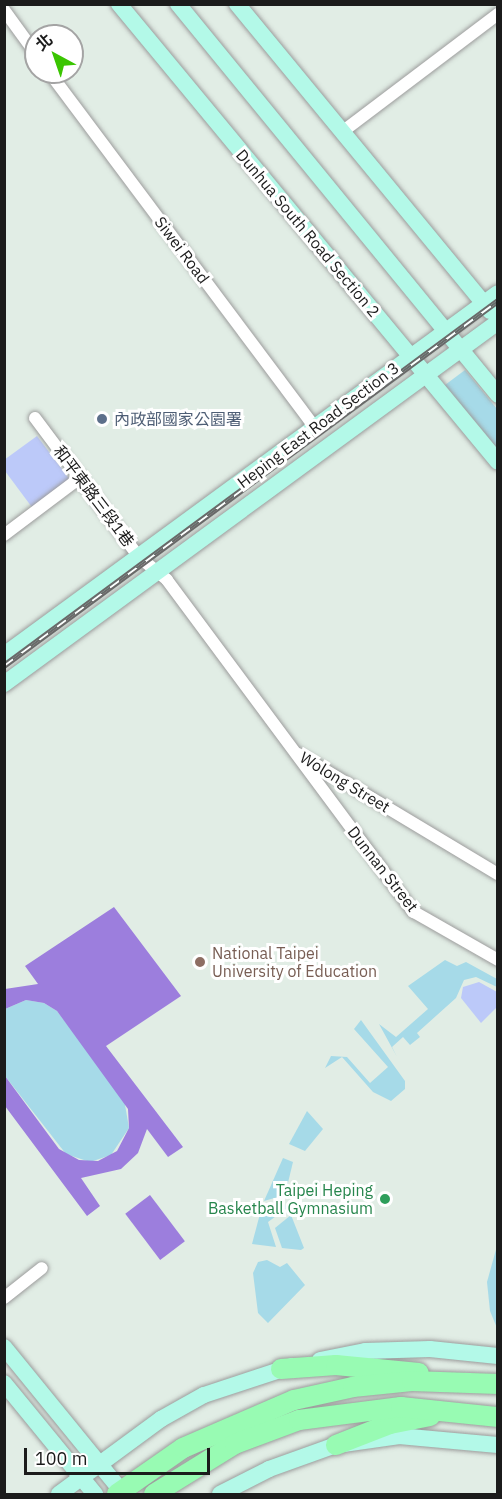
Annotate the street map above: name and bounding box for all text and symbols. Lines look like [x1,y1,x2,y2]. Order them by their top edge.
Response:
north arrow [24,24,84,84]
text: 北 [31,29,56,55]
street label: Dunhua South Road Section 2 [232,145,384,321]
street label: Siwei Road [151,213,213,287]
street label: Heping East Road Section 3 [233,358,403,492]
place label: 內政部國家公園署 [114,409,242,429]
marker: 內政部國家公園署 [95,412,109,426]
street label: 和平東路三段1巷 [50,442,138,550]
street label: Wolong Street [297,748,393,816]
street label: Dunnan Street [344,822,422,916]
place label: National Taipei University of Education [212,943,377,981]
marker: National Taipei University of Education [193,955,207,969]
place label: Taipei Heping Basketball Gymnasium [208,1180,373,1218]
marker: Taipei Heping Basketball Gymnasium [378,1192,392,1206]
scale bar [27,1436,213,1474]
text: 100 m [35,1447,87,1470]

